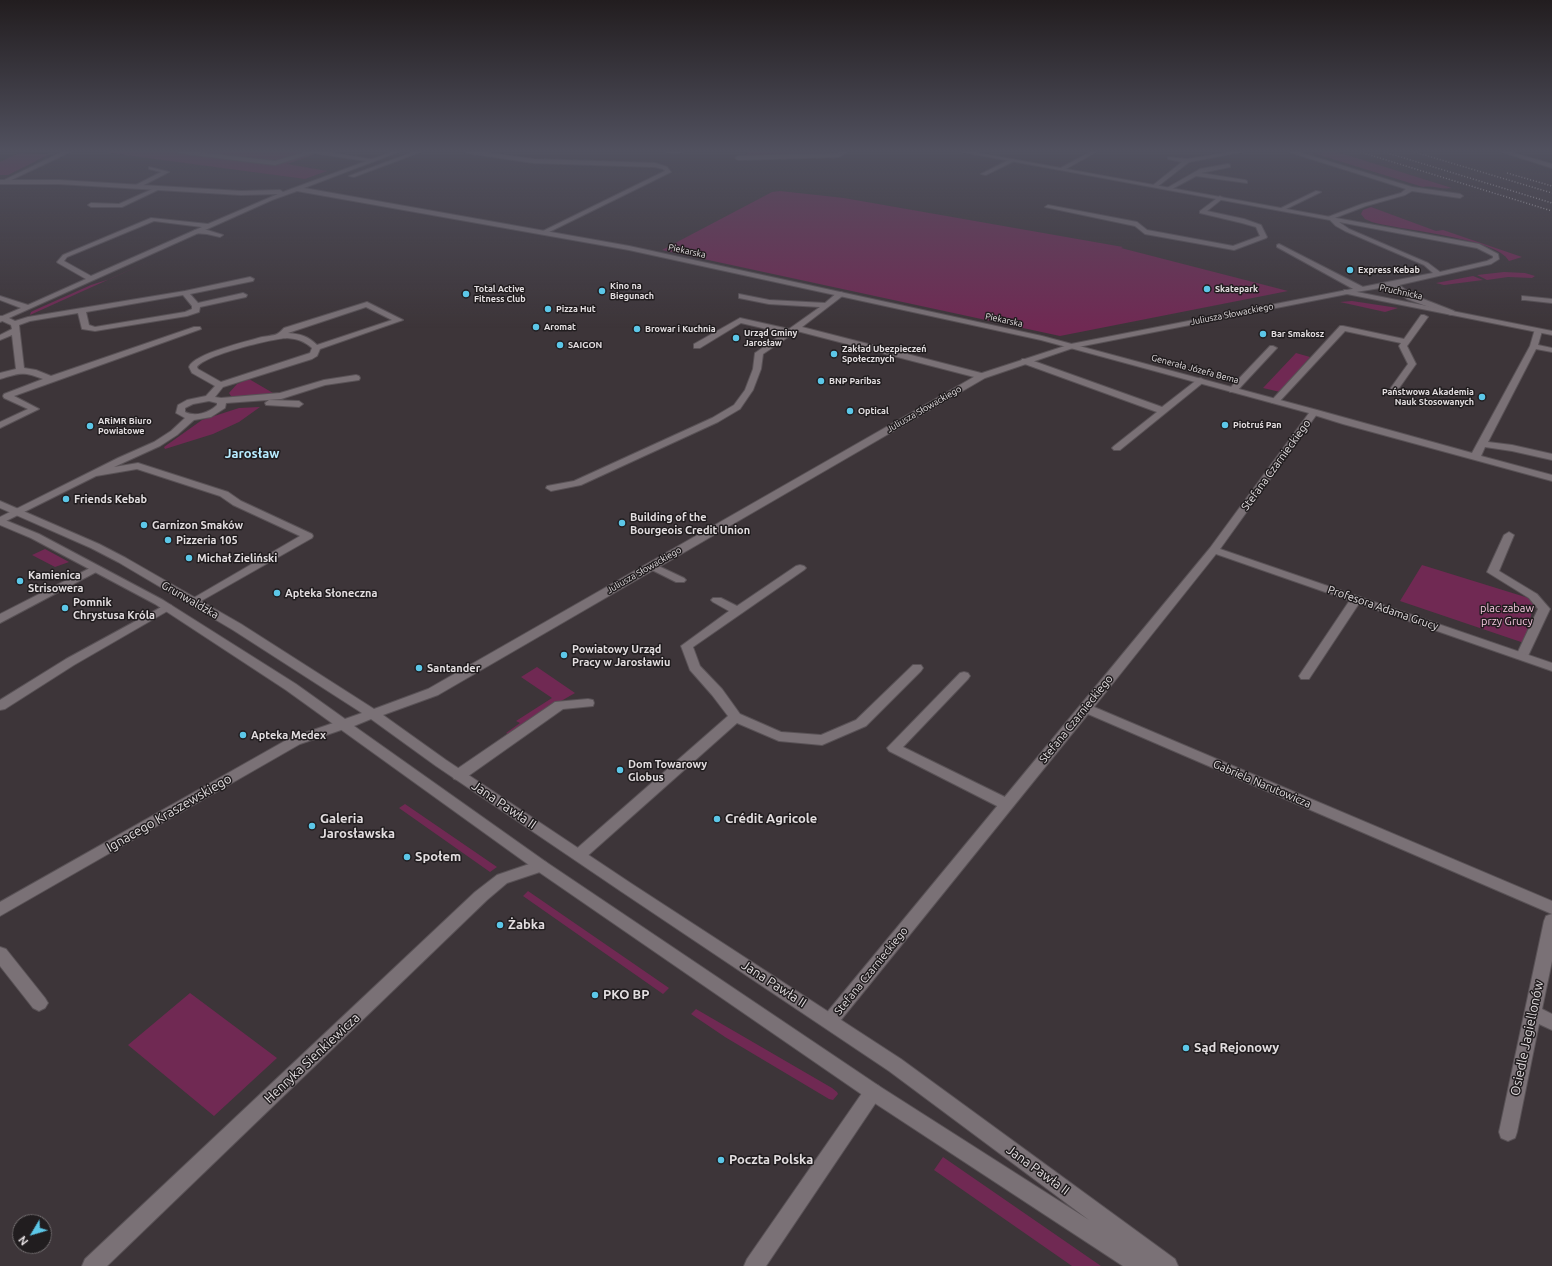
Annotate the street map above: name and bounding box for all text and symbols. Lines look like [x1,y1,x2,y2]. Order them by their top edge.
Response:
street label: Piekarska [667,242,707,260]
marker: Express Kebab [1345,265,1355,275]
place label: Express Kebab [1358,265,1420,275]
place label: Kino na Biegunach [610,281,654,302]
street label: Pruchnicka [1378,282,1424,302]
place label: Total Active Fitness Club [474,284,526,305]
marker: Skatepark [1202,284,1212,294]
place label: Skatepark [1215,284,1258,294]
marker: Kino na Biegunach [597,286,607,296]
marker: Total Active Fitness Club [461,289,471,299]
street label: Juliusza Słowackiego [1190,301,1274,327]
marker: Pizza Hut [543,304,553,314]
place label: Pizza Hut [556,304,596,314]
street label: Piekarska [984,311,1024,329]
marker: Aromat [531,322,541,332]
place label: Aromat [544,322,576,332]
marker: Browar i Kuchnia [632,324,642,334]
place label: Browar i Kuchnia [645,324,716,334]
place label: Urząd Gminy Jarosław [744,328,797,349]
marker: Bar Smakosz [1258,329,1268,339]
place label: Bar Smakosz [1271,329,1324,339]
marker: Urząd Gminy Jarosław [731,333,741,343]
marker: SAIGON [555,340,565,350]
place label: SAIGON [568,340,602,350]
place label: Zakład Ubezpieczeń Społecznych [842,344,927,365]
marker: Zakład Ubezpieczeń Społecznych [829,349,839,359]
street label: Generała Józefa Bema [1150,352,1240,386]
marker: BNP Paribas [816,376,826,386]
place label: BNP Paribas [829,376,881,386]
street label: Juliusza Słowackiego [885,383,963,435]
place label: Państwowa Akademia Nauk Stosowanych [1382,387,1474,408]
marker: Państwowa Akademia Nauk Stosowanych [1477,392,1487,402]
marker: Optical [845,406,855,416]
place label: Optical [858,406,889,416]
place label: ARiMR Biuro Powiatowe [98,416,152,437]
street label: Stefana Czarnieckiego [1239,417,1313,513]
marker: Piotruś Pan [1220,420,1230,430]
place label: Piotruś Pan [1233,420,1282,430]
marker: ARiMR Biuro Powiatowe [85,421,95,431]
district label: Jarosław [225,446,279,462]
place label: Friends Kebab [74,492,147,506]
marker: Friends Kebab [61,494,71,504]
place label: Building of the Bourgeois Credit Union [630,510,750,536]
place label: Garnizon Smaków [152,518,243,532]
marker: Building of the Bourgeois Credit Union [617,518,627,528]
marker: Garnizon Smaków [139,520,149,530]
place label: Pizzeria 105 [176,533,238,547]
marker: Pizzeria 105 [163,535,173,545]
street label: Juliusza Słowackiego [605,544,683,596]
place label: Michał Zieliński [197,551,277,565]
marker: Michał Zieliński [184,553,194,563]
place label: Kamienica Strisowera [28,568,84,594]
marker: Kamienica Strisowera [15,576,25,586]
street label: Grunwaldzka [159,578,221,622]
street label: Profesora Adama Grucy [1326,583,1440,633]
place label: Apteka Słoneczna [285,586,377,600]
marker: Apteka Słoneczna [272,588,282,598]
place label: Pomnik Chrystusa Króla [73,595,155,621]
park label: plac zabaw przy Grucy [1480,601,1534,627]
marker: Pomnik Chrystusa Króla [60,603,70,613]
place label: Powiatowy Urząd Pracy w Jarosławiu [572,642,670,668]
marker: Powiatowy Urząd Pracy w Jarosławiu [559,650,569,660]
place label: Santander [427,661,480,675]
marker: Santander [414,663,424,673]
street label: Stefana Czarnieckiego [1036,672,1116,766]
place label: Apteka Medex [251,728,326,742]
marker: Apteka Medex [238,730,248,740]
place label: Dom Towarowy Globus [628,757,707,783]
street label: Gabriela Narutowicza [1211,757,1313,811]
marker: Dom Towarowy Globus [615,765,625,775]
street label: Ignacego Kraszewskiego [104,771,234,855]
street label: Jana Pawła II [469,778,539,832]
place label: Galeria Jarosławska [320,811,395,842]
place label: Crédit Agricole [725,811,817,827]
marker: Crédit Agricole [712,814,722,824]
marker: Galeria Jarosławska [307,821,317,831]
place label: Społem [415,849,461,865]
marker: Społem [402,852,412,862]
place label: Żabka [508,917,545,933]
marker: Żabka [495,920,505,930]
street label: Stefana Czarnieckiego [831,924,911,1018]
street label: Jana Pawła II [739,957,809,1011]
street label: Osiedle Jagiellonów [1507,979,1547,1097]
place label: PKO BP [603,987,649,1003]
marker: PKO BP [590,990,600,1000]
street label: Henryka Sienkiewicza [261,1010,363,1106]
place label: Sąd Rejonowy [1194,1040,1279,1056]
marker: Sąd Rejonowy [1181,1043,1191,1053]
street label: Jana Pawła II [1003,1142,1073,1198]
place label: Poczta Polska [729,1152,813,1168]
marker: Poczta Polska [716,1155,726,1165]
north arrow [12,1214,52,1254]
text: N [16,1234,31,1248]

